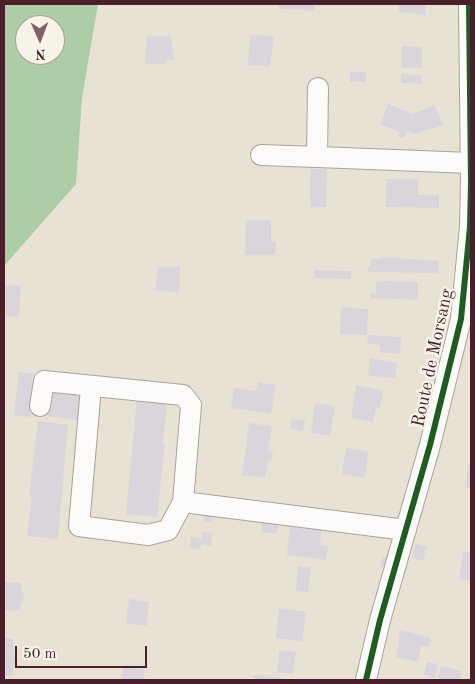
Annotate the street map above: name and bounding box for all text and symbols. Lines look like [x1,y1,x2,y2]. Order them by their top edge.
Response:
north arrow [15,15,65,65]
text: N [35,47,46,61]
street label: Route de Morsang [408,287,458,429]
scale bar [18,636,150,668]
text: 50 m [23,647,57,662]

